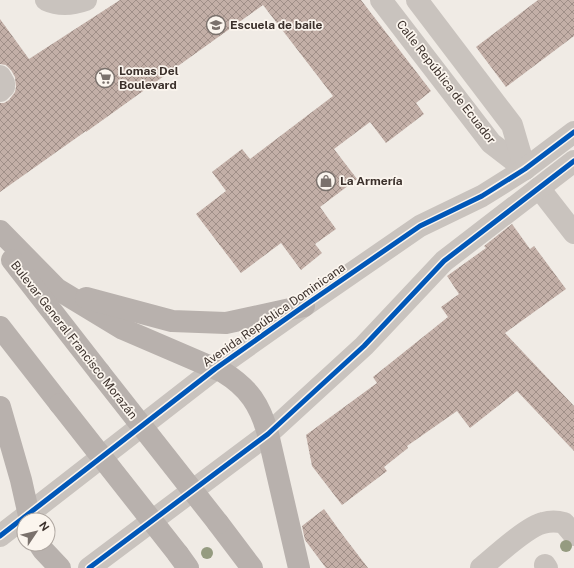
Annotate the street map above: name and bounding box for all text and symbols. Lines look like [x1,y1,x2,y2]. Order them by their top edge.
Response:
school or university icon: Escuela de baile [205,14,227,36]
place label: Escuela de baile [230,18,323,32]
street label: Calle República de Ecuador [394,18,499,147]
place label: Lomas Del Boulevard [119,64,179,92]
supermarket icon: Lomas Del Boulevard [94,67,116,89]
shop icon: La Armería [315,170,337,192]
place label: La Armería [340,174,403,188]
street label: Bulevar General Francisco Morazán [8,258,140,422]
street label: Avenida República Dominicana [200,260,348,370]
north arrow [16,512,56,552]
text: N [37,519,52,533]

